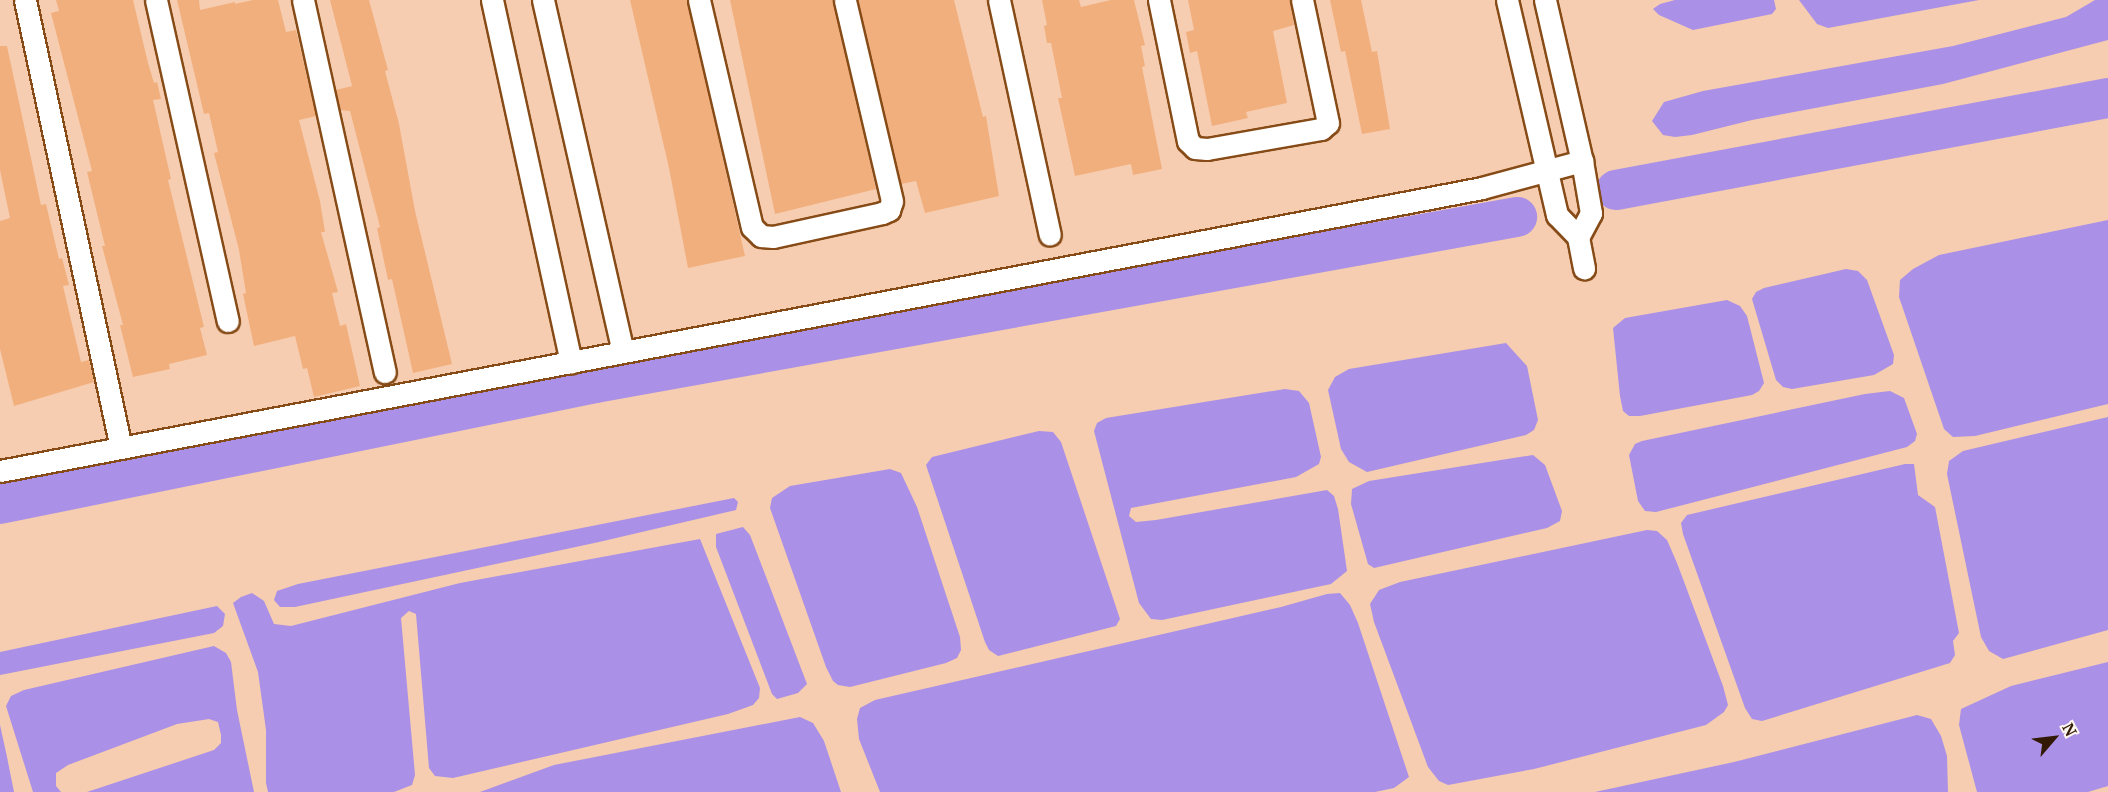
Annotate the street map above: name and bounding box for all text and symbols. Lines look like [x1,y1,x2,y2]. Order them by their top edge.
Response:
north arrow [2024,708,2084,768]
text: N [2057,719,2082,740]

